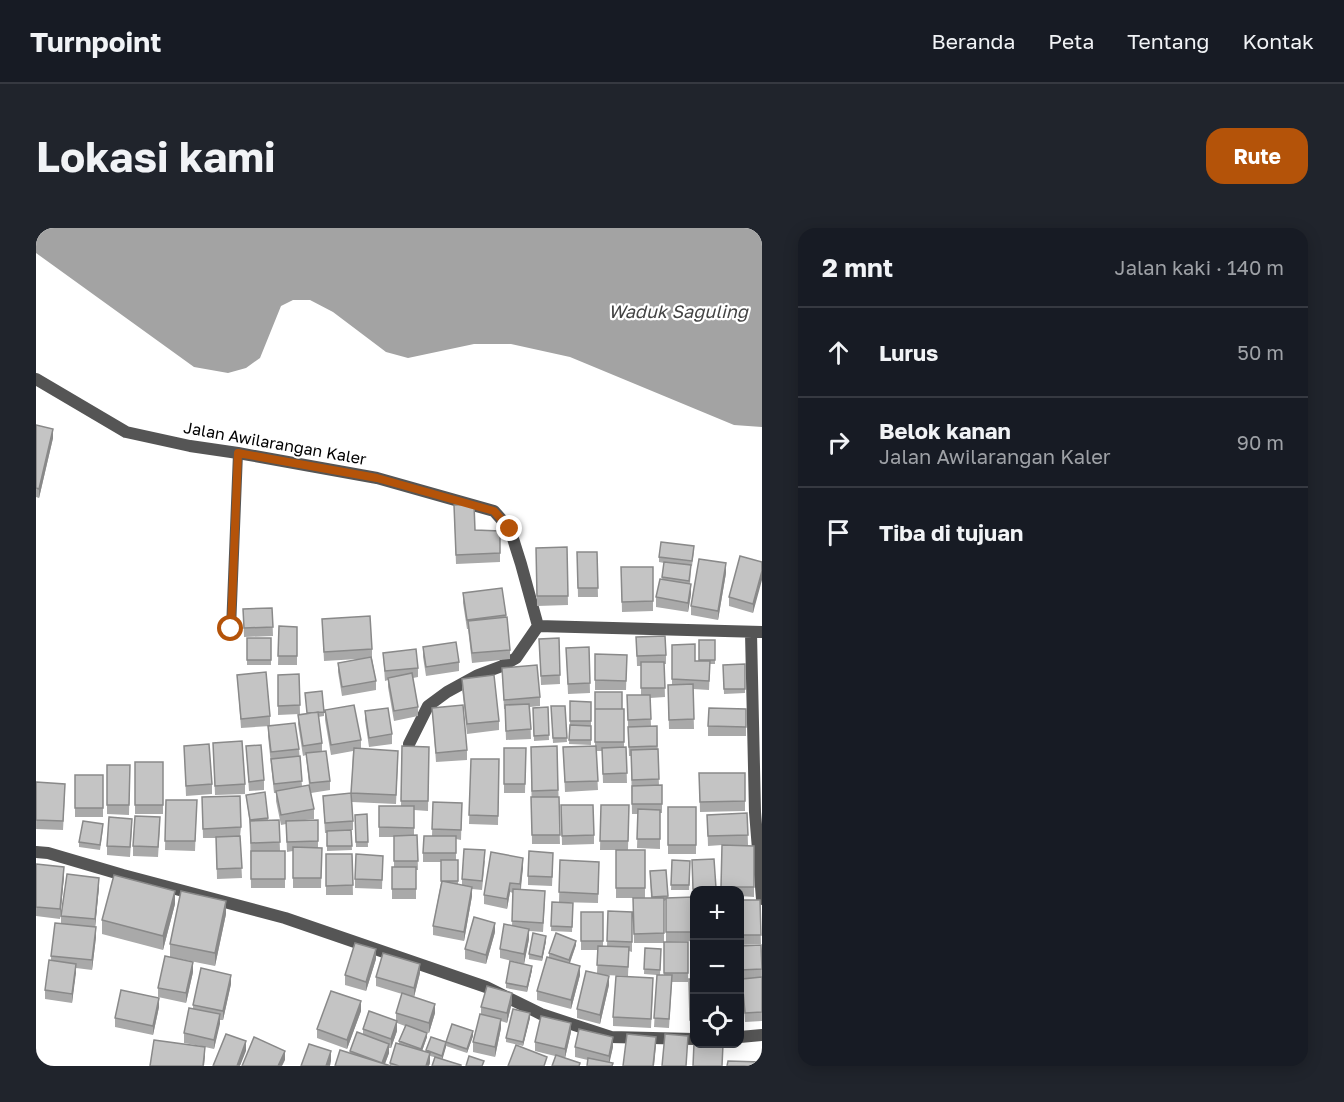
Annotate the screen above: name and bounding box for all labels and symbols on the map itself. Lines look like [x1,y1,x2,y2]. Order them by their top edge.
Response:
water label: Waduk Saguling [608,300,750,322]
street label: Jalan Awilarangan Kaler [182,417,368,469]
route end [496,515,522,541]
route start [217,615,243,641]

